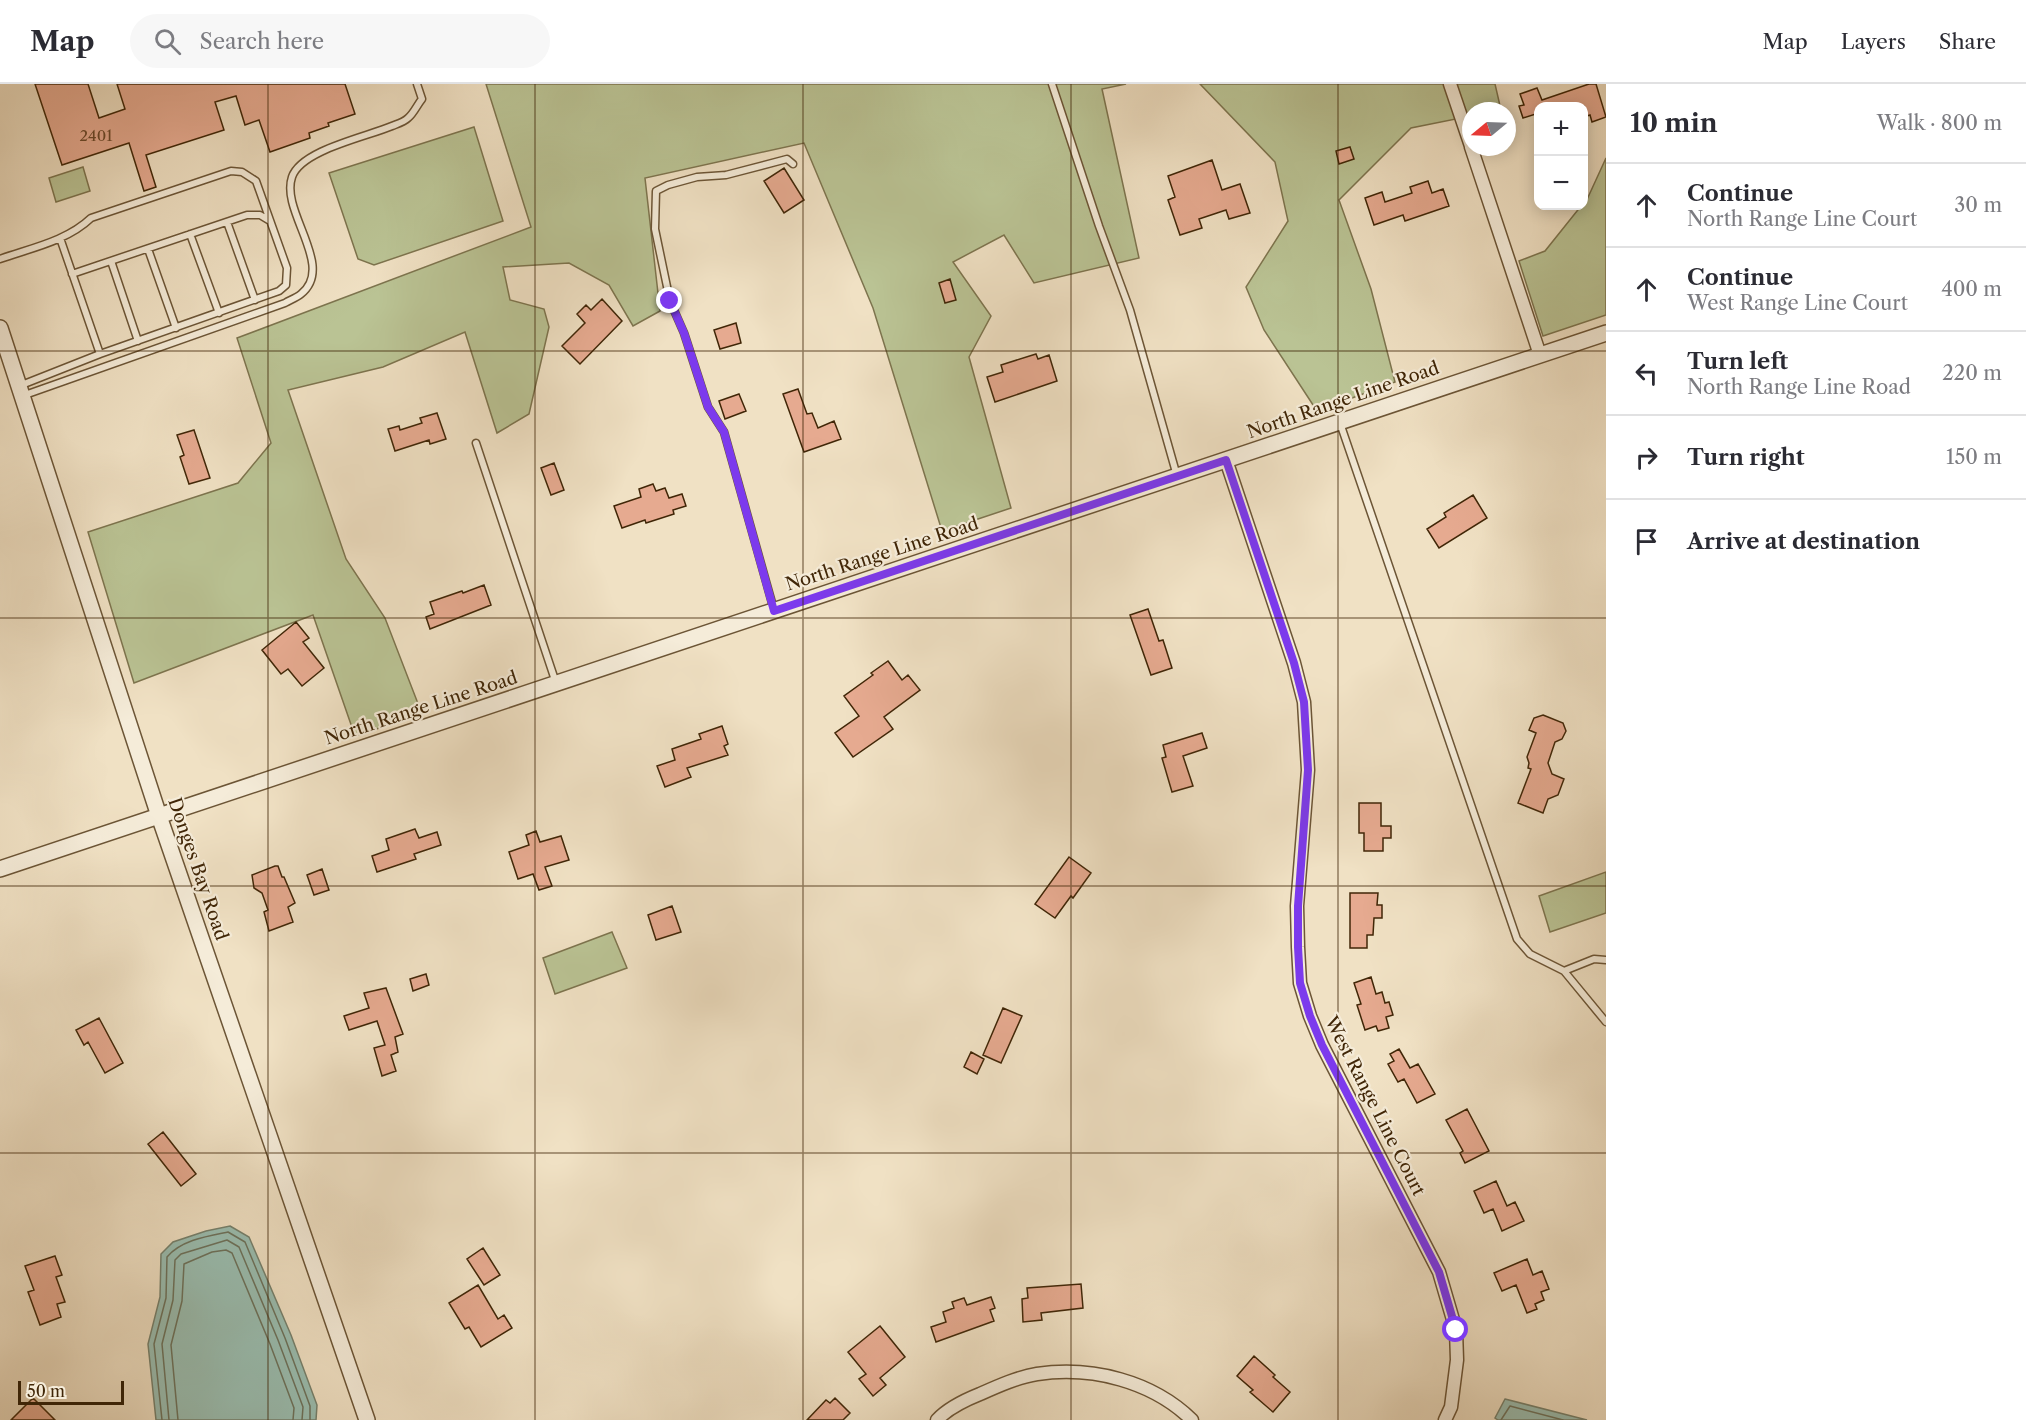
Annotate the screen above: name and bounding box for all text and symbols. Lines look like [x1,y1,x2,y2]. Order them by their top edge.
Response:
search box [130,14,550,68]
text: Map [30,24,94,58]
icon: search [151,25,184,58]
text: Search here [199,28,324,55]
text: Map [1763,29,1808,54]
text: Layers [1841,29,1906,54]
text: Share [1939,29,1996,54]
north arrow [1462,102,1516,156]
map controls [1534,102,1588,210]
button: + [1534,102,1588,156]
text: 10 min [1630,107,1718,139]
text: Walk · 800 m [1877,111,2002,135]
house number: 2401 [79,126,113,145]
button: − [1534,156,1588,210]
text: Continue [1687,180,1793,207]
icon: ahead [1630,189,1663,222]
text: 30 m [1954,193,2002,217]
text: North Range Line Court [1687,207,1917,231]
text: Continue [1687,264,1793,291]
icon: ahead [1630,273,1663,306]
text: 400 m [1941,277,2002,301]
route end [656,287,682,313]
text: West Range Line Court [1687,291,1908,315]
text: Turn left [1687,348,1788,375]
street label: North Range Line Road [1244,357,1442,443]
icon: left [1630,357,1663,390]
text: 220 m [1942,361,2002,385]
text: North Range Line Road [1687,375,1911,399]
icon: right [1630,441,1663,474]
text: Turn right [1687,444,1805,471]
text: 150 m [1946,445,2002,469]
street label: North Range Line Road [783,512,981,596]
icon: arrive [1630,525,1663,558]
text: Arrive at destination [1687,528,1920,555]
street label: North Range Line Road [322,666,520,750]
street label: Donges Bay Road [163,795,233,943]
street label: West Range Line Court [1320,1012,1430,1200]
route start [1442,1316,1468,1342]
scale bar [18,1378,124,1406]
text: 50 m [27,1381,65,1401]

